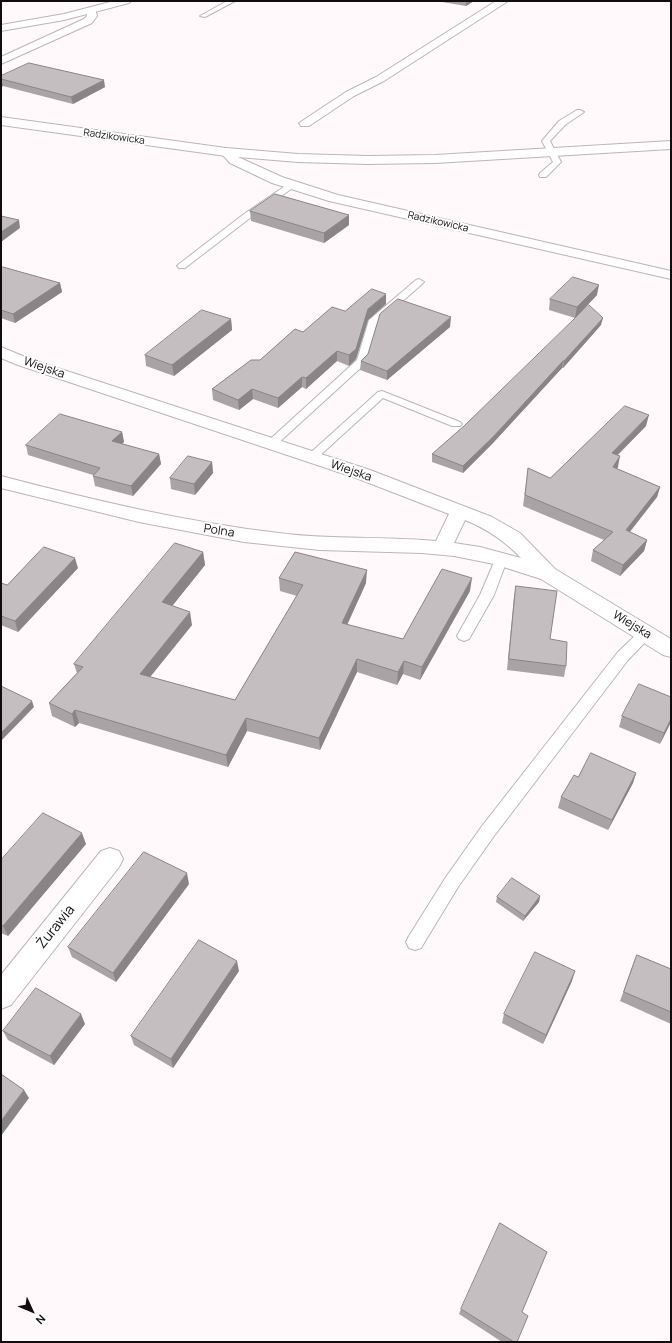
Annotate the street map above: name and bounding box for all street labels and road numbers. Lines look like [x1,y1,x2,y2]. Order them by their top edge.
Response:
street label: Radzikowicka [82,127,146,147]
street label: Radzikowicka [406,209,470,235]
street label: Wiejska [21,354,67,382]
street label: Wiejska [328,457,374,485]
street label: Polna [203,521,235,541]
street label: Wiejska [610,608,654,642]
street label: Żurawia [33,902,79,952]

